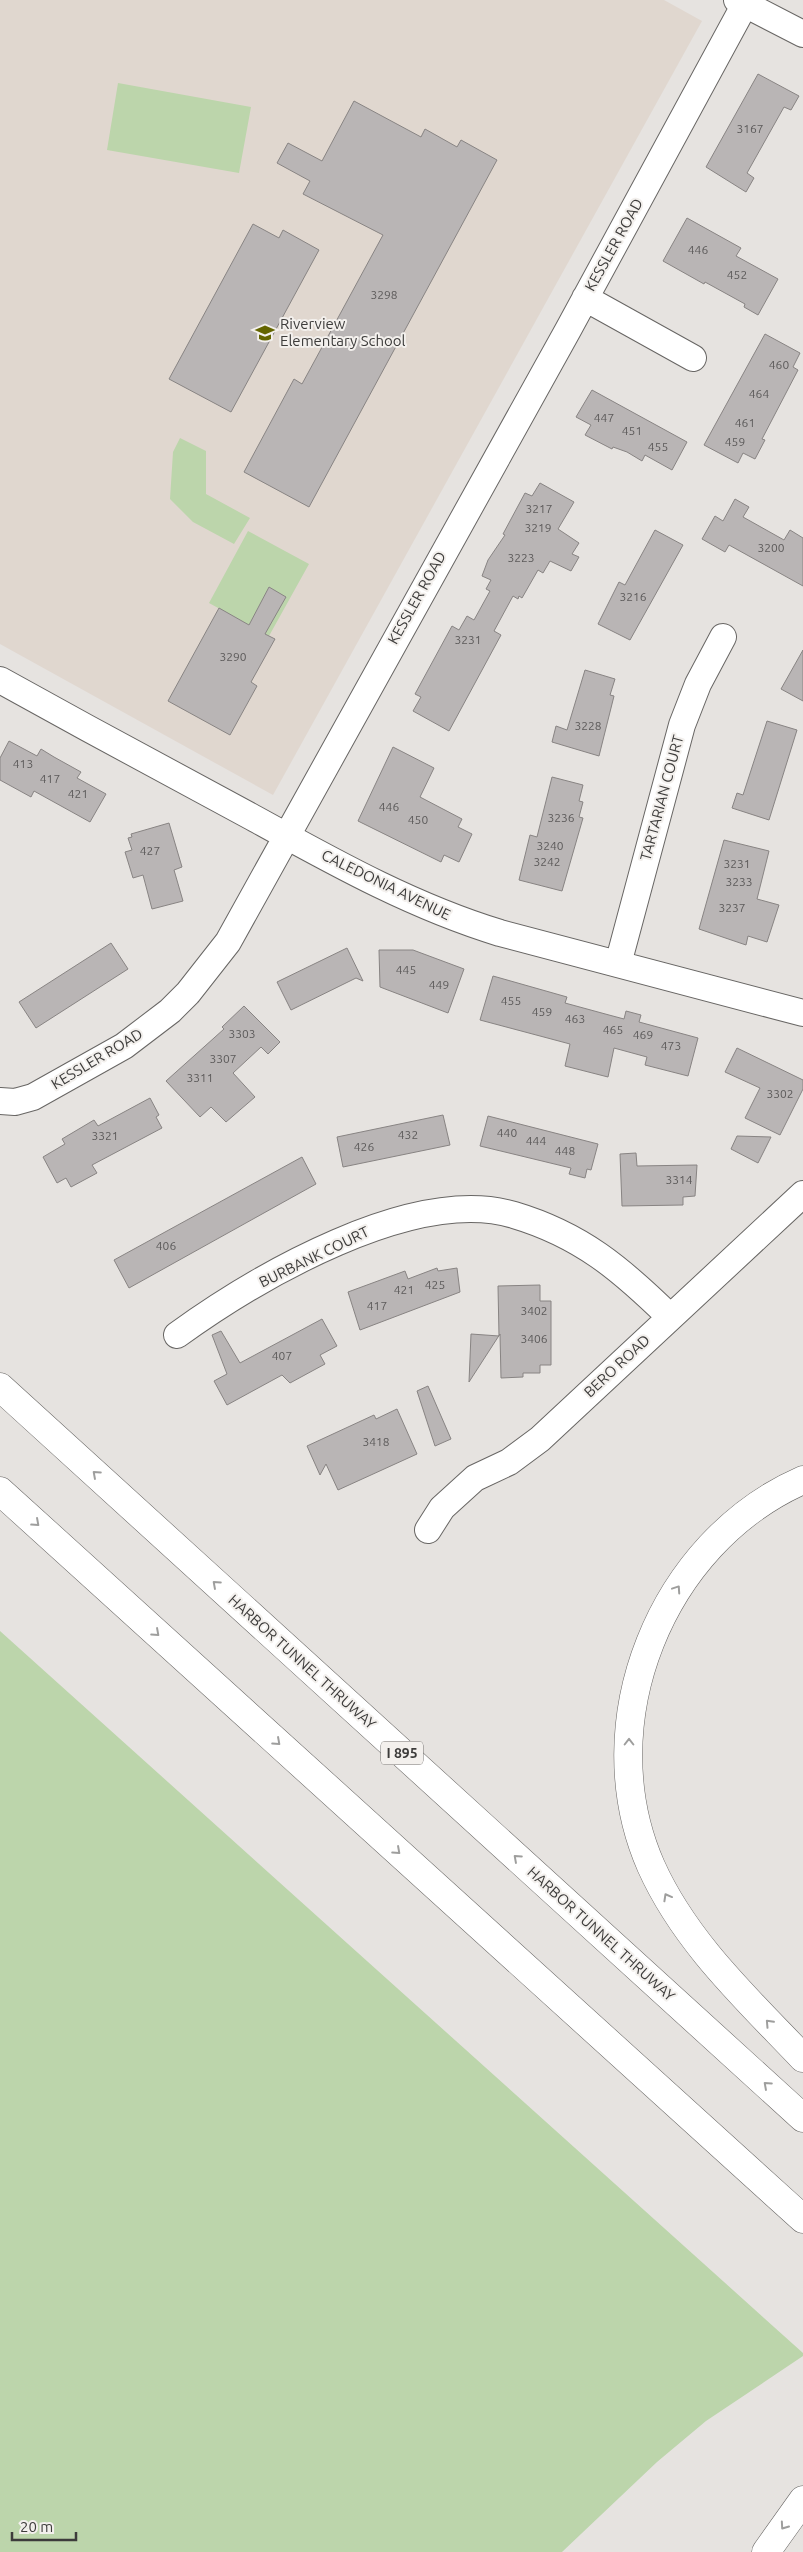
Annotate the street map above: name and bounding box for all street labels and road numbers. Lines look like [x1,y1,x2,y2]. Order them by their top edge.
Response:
street label: KESSLER ROAD [581,195,646,294]
street label: KESSLER ROAD [384,548,449,647]
street label: TARTARIAN COURT [637,732,687,863]
street label: CALEDONIA AVENUE [319,846,454,923]
street label: KESSLER ROAD [48,1025,145,1092]
street label: BURBANK COURT [256,1222,372,1291]
street label: BERO ROAD [580,1331,653,1400]
street label: HARBOR TUNNEL THRUWAY [225,1591,380,1733]
road number: I 895 [381,1742,423,1765]
street label: HARBOR TUNNEL THRUWAY [524,1863,679,2005]

